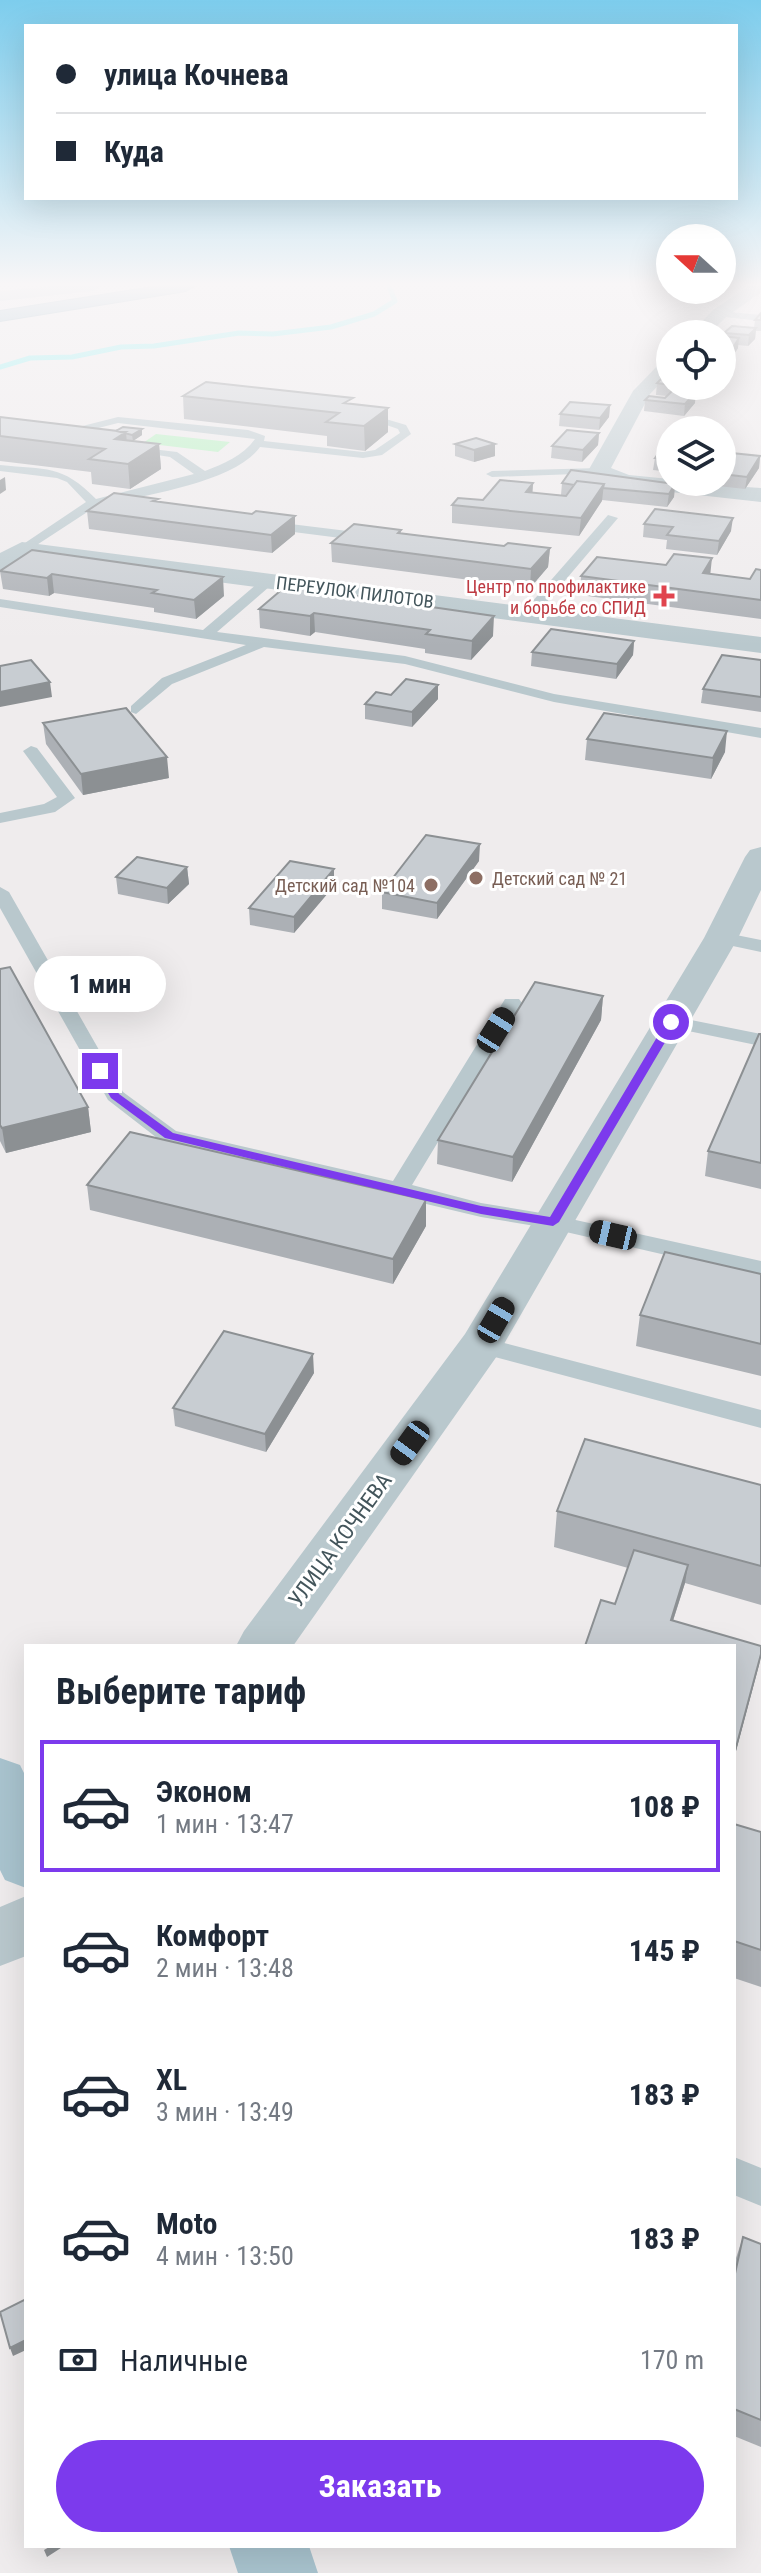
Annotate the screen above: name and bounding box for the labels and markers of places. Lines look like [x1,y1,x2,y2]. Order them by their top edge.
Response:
place label: Центр по профилактике и борьбе со СПИД [466,576,646,618]
marker: Центр по профилактике и борьбе со СПИД [653,585,675,607]
place label: Детский сад № 21 [492,868,627,889]
marker: Детский сад № 21 [467,869,485,887]
place label: Детский сад №104 [275,875,415,896]
marker: Детский сад №104 [422,876,440,894]

